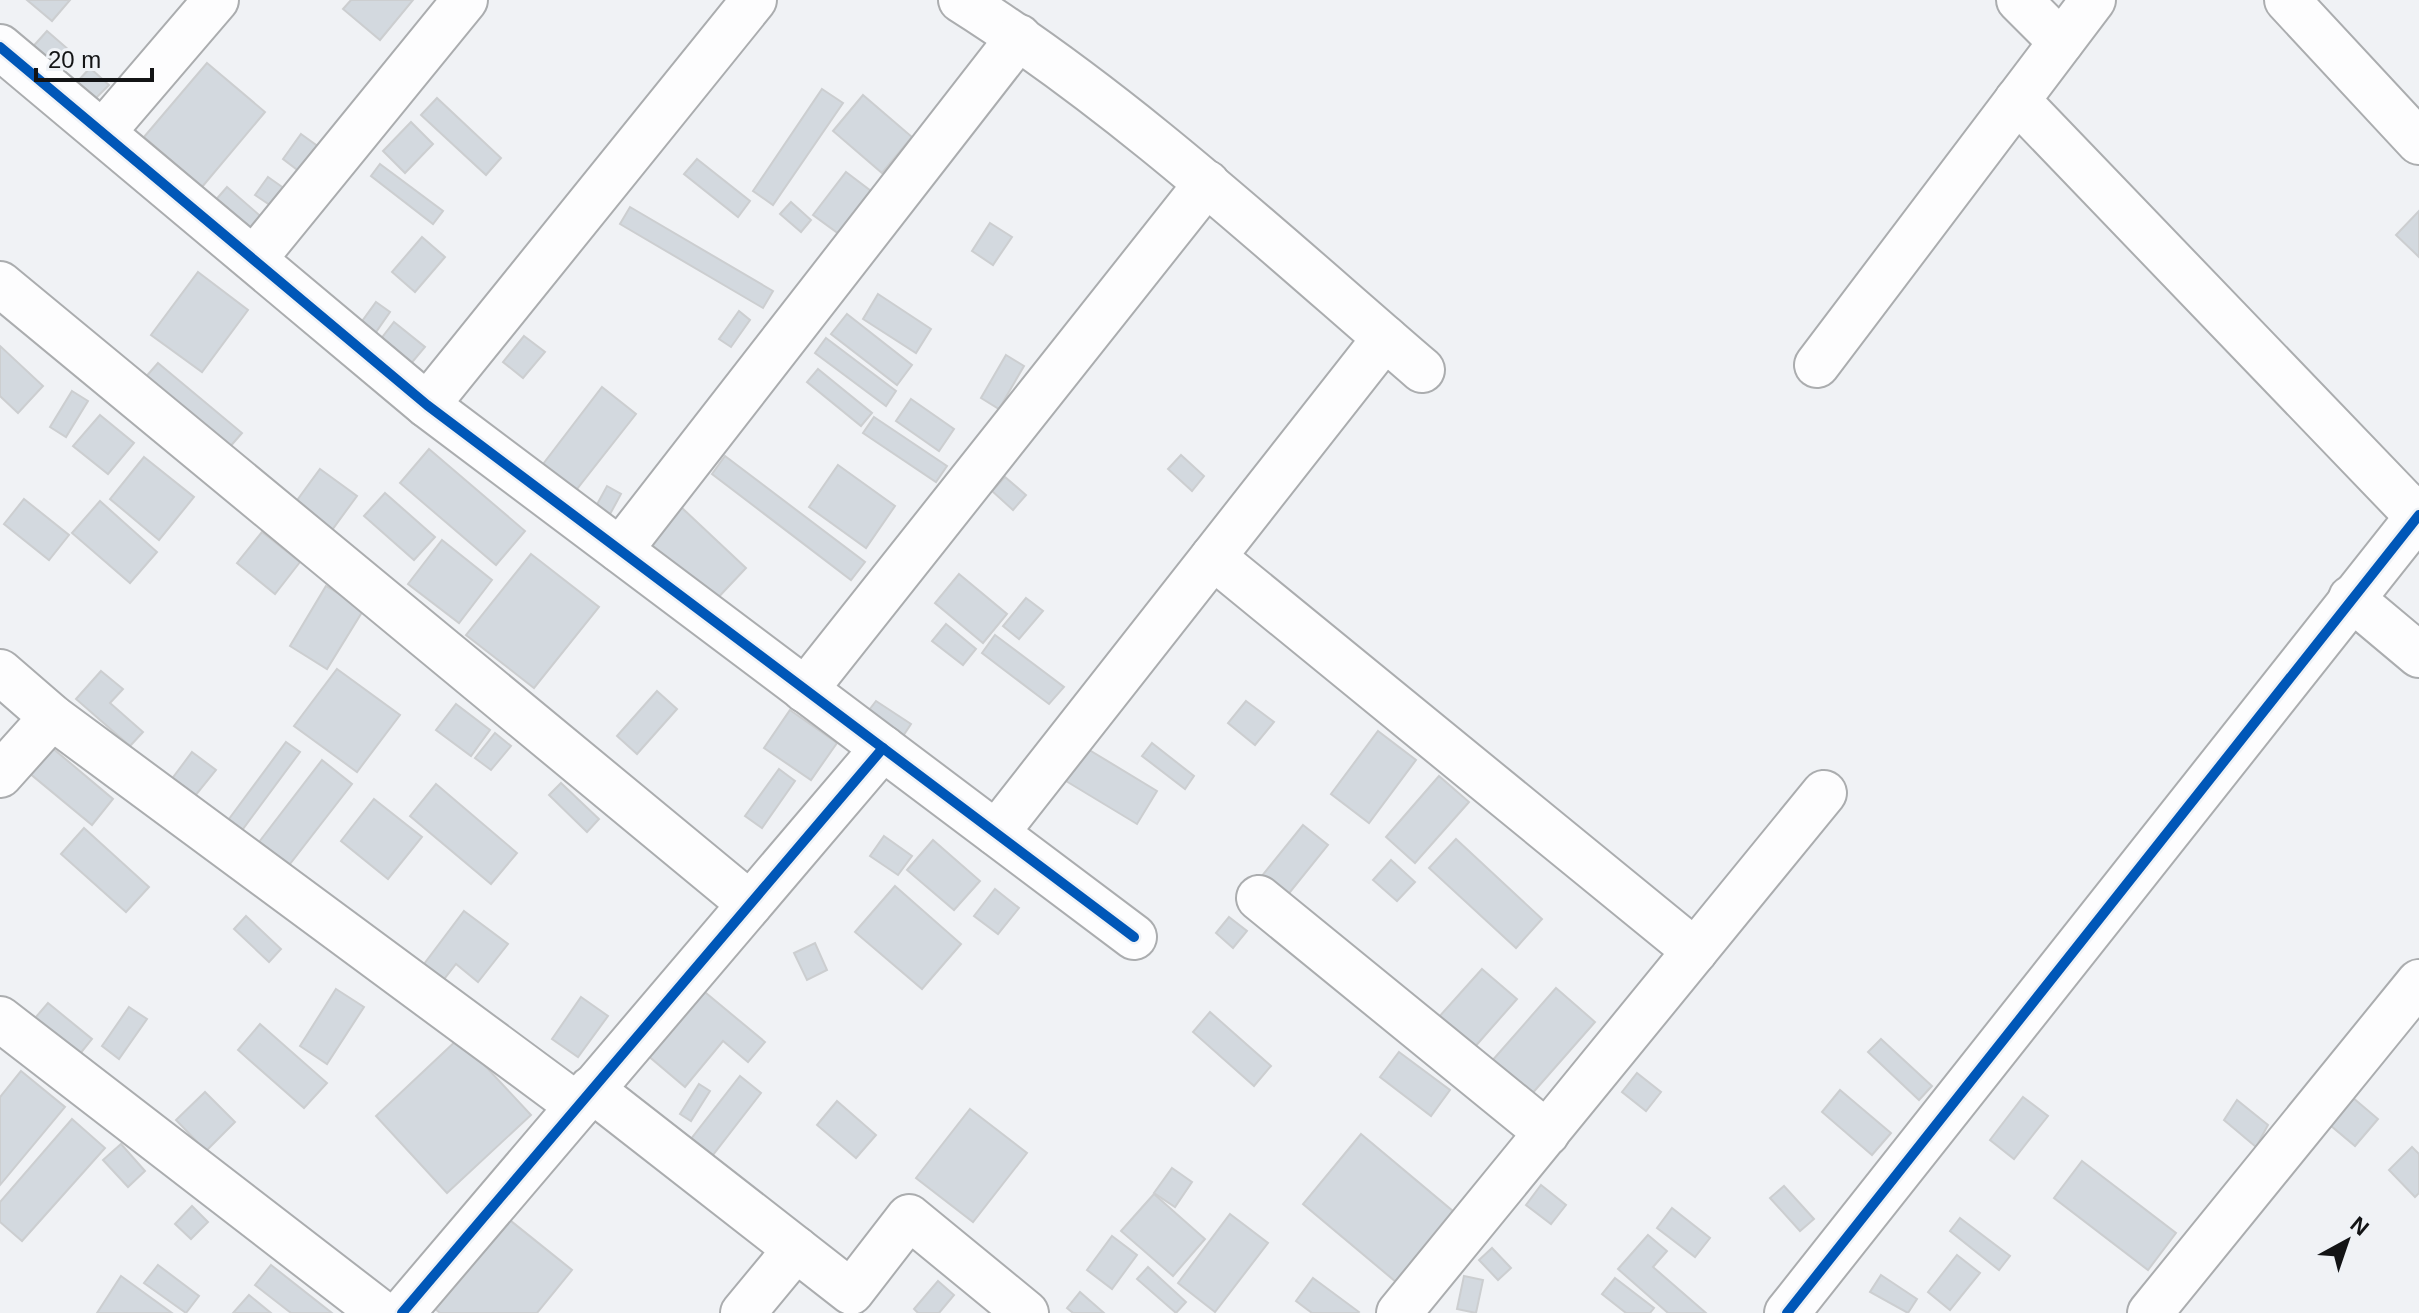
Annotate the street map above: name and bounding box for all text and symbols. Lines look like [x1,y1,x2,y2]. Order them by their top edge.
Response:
scale bar [36,32,152,82]
text: 20 m [48,46,101,73]
north arrow [2307,1201,2387,1281]
text: N [2345,1211,2374,1241]

